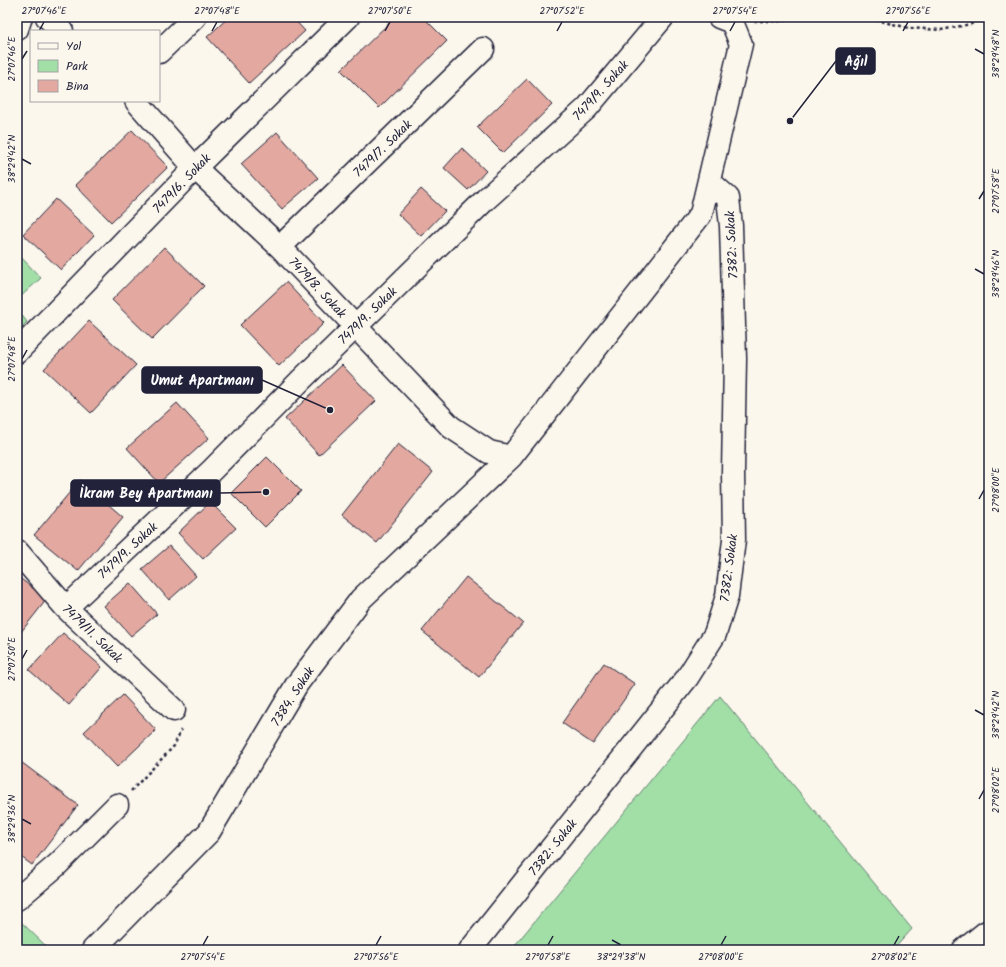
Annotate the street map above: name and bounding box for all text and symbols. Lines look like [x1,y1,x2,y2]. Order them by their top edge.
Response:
text: 27°07'46"E [21,3,68,19]
text: 27°07'48"E [194,3,241,19]
text: 27°07'50"E [368,3,413,19]
text: 27°07'52"E [539,3,586,19]
text: 27°07'54"E [713,3,759,19]
text: 27°07'56"E [886,3,932,19]
text: 38°29'48"N [988,29,1004,78]
legend [30,30,160,102]
text: 27°07'46"E [4,35,20,82]
text: Yol [66,37,81,56]
callout: Ağıl [836,48,875,74]
text: Ağıl [845,51,868,73]
street label: 7479/9. Sokak [568,55,635,126]
text: Park [66,57,88,76]
text: Bina [66,77,89,96]
street label: 7479/7. Sokak [349,115,418,183]
text: 38°29'42"N [4,134,20,183]
street label: 7479/6. Sokak [148,149,217,219]
text: 27°07'58"E [988,167,1004,214]
street label: 7382: Sokak [720,209,745,280]
text: 38°29'46"N [988,250,1004,298]
street label: 7479/8. Sokak [283,253,352,324]
street label: 7479/9. Sokak [333,282,403,350]
text: 27°07'48"E [4,335,20,382]
callout: Umut Apartmanı [142,367,262,393]
text: Umut Apartmanı [150,370,254,392]
text: 27°08'00"E [988,466,1004,513]
callout: İkram Bey Apartmanı [71,480,220,506]
text: İkram Bey Apartmanı [79,483,213,505]
street label: 7479/9. Sokak [93,517,164,585]
street label: 7382: Sokak [715,532,744,603]
street label: 7479/11. Sokak [57,600,128,669]
text: 27°07'50"E [4,636,20,681]
street label: 7384. Sokak [266,662,321,731]
text: 38°29'42"N [988,690,1004,739]
text: 27°08'02"E [988,766,1004,813]
text: 38°29'36"N [4,794,20,843]
street label: 7382: Sokak [524,814,583,881]
text: 27°07'54"E [181,949,227,965]
text: 27°07'56"E [354,949,400,965]
text: 27°07'58"E [525,949,572,965]
text: 38°29'38"N [596,949,646,965]
text: 27°08'00"E [698,949,745,965]
text: 27°08'02"E [871,949,918,965]

